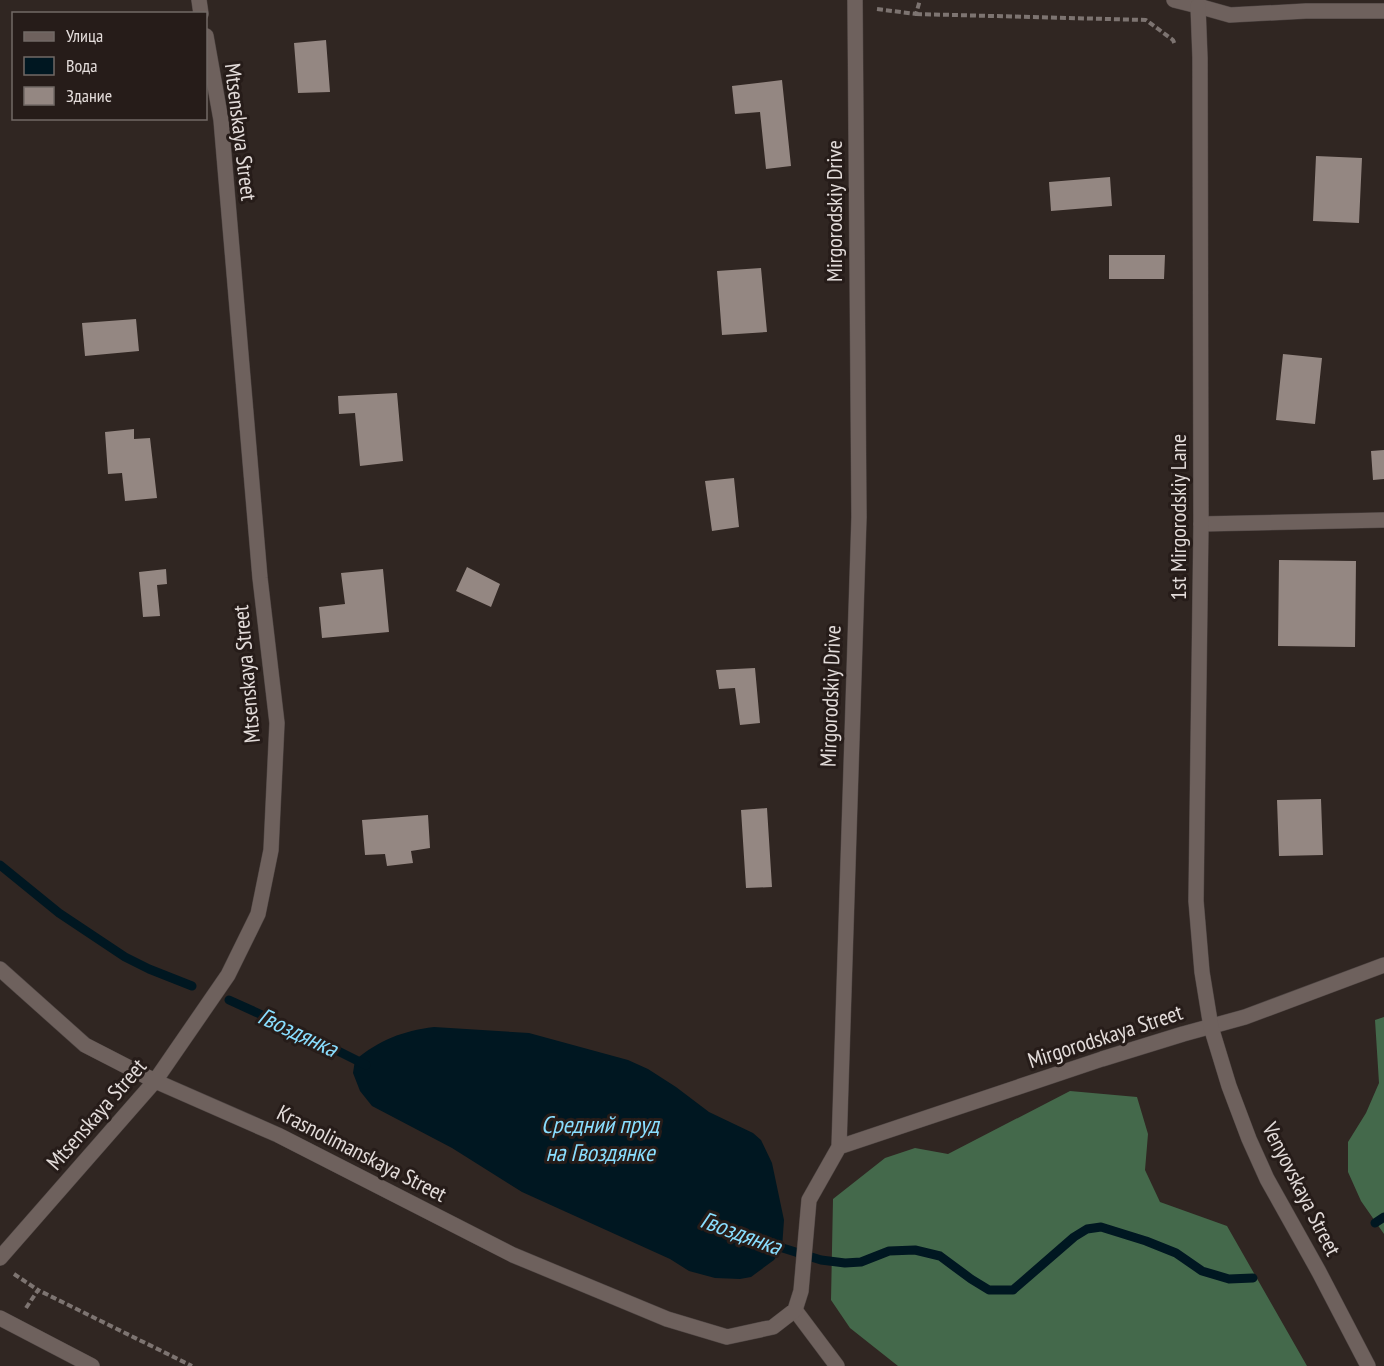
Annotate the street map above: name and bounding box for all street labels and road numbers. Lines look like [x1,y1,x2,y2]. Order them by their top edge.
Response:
street label: Mtsenskaya Street [219,62,263,202]
street label: Mirgorodskiy Drive [820,140,848,282]
street label: 1st Mirgorodskiy Lane [1164,434,1192,600]
street label: Mtsenskaya Street [226,604,266,744]
street label: Mirgorodskiy Drive [814,625,846,767]
street label: Mirgorodskaya Street [1024,998,1186,1074]
street label: Mtsenskaya Street [40,1053,152,1175]
street label: Krasnolimanskaya Street [273,1098,451,1208]
street label: Venyovskaya Street [1256,1117,1348,1260]

